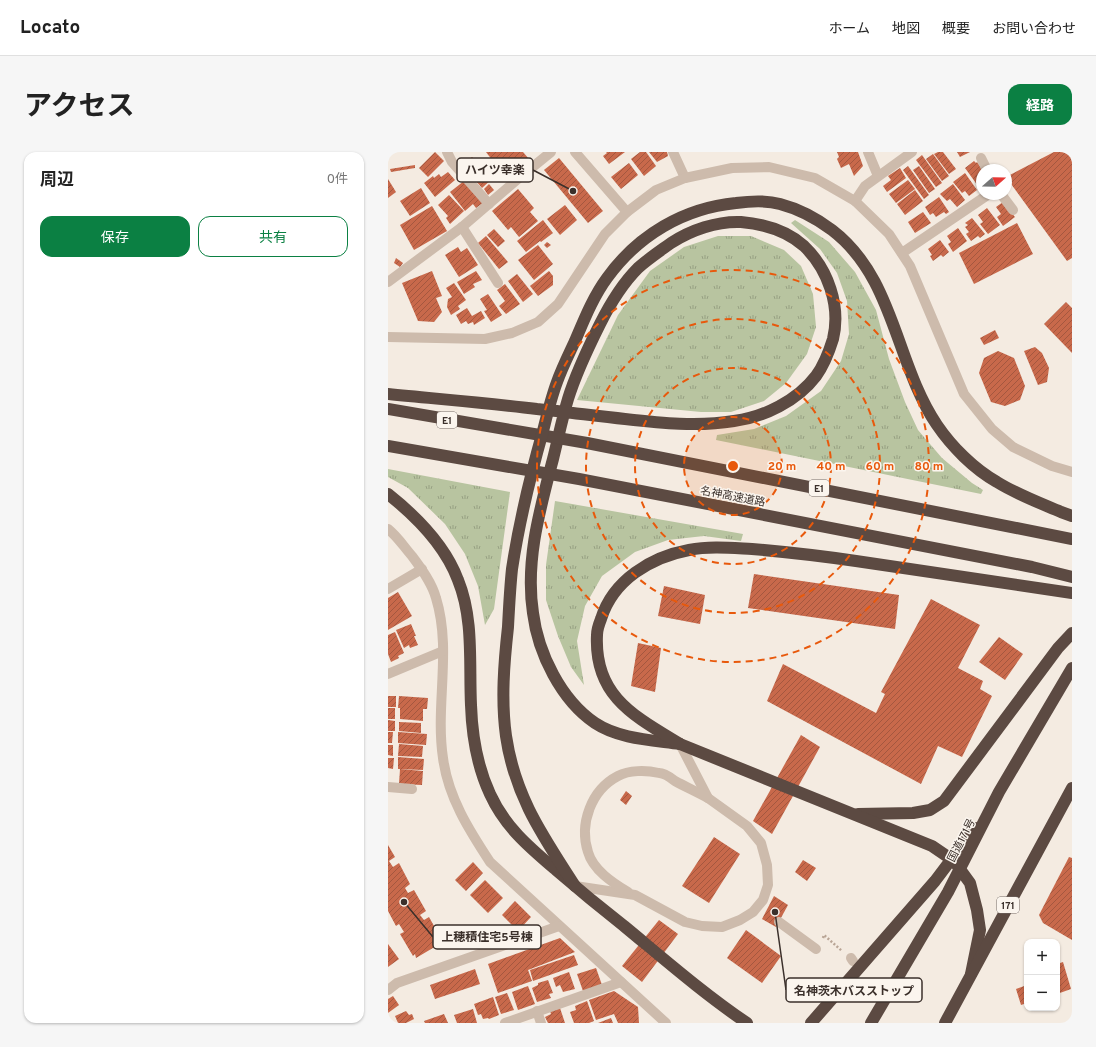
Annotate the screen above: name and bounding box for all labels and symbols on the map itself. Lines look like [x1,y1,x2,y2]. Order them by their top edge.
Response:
callout: ハイツ幸楽 [457,158,533,182]
text: ハイツ幸楽 [465,163,525,179]
north arrow [976,164,1012,200]
road number: E1 [437,412,457,428]
centre of rings [726,459,740,473]
text: 20 m [768,459,796,475]
text: 40 m [816,459,846,475]
text: 60 m [866,459,894,475]
text: 80 m [915,459,943,475]
road number: E1 [809,480,829,496]
street label: 名神高速道路 [699,484,767,510]
street label: 国道171号 [945,816,979,865]
road number: 171 [997,897,1019,913]
callout: 上穂積住宅5号棟 [433,925,541,949]
text: 上穂積住宅5号棟 [441,930,533,946]
callout: 名神茨木バスストップ [786,978,922,1002]
text: 名神茨木バスストップ [794,984,914,1000]

